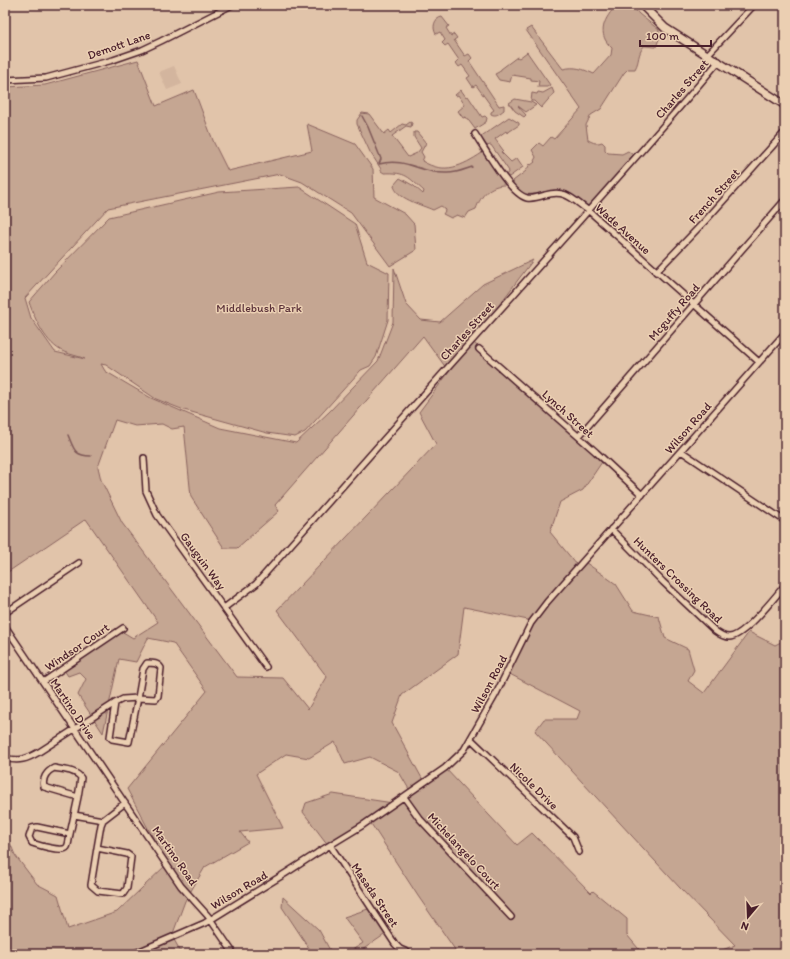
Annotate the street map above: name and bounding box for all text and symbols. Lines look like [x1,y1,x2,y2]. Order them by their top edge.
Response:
scale bar [640,22,711,48]
street label: Demott Lane [86,28,153,62]
text: 100 m [646,29,679,43]
street label: Charles Street [652,56,712,122]
street label: French Street [685,165,743,227]
street label: Wade Avenue [593,201,654,258]
street label: Mcguffy Road [645,280,703,343]
street label: Charles Street [437,298,497,363]
park label: Middlebush Park [216,301,302,315]
street label: Lynch Street [539,387,597,441]
street label: Wilson Road [662,399,714,457]
street label: Gauguin Way [177,529,229,593]
street label: Hunters Crossing Road [631,534,726,626]
street label: Windsor Court [42,620,112,674]
street label: Wilson Road [468,652,510,715]
street label: Martino Drive [47,676,99,742]
street label: Nicole Drive [507,759,561,813]
street label: Michelangelo Court [425,810,504,893]
street label: Martino Road [149,824,201,889]
street label: Masada Street [348,860,402,930]
street label: Wilson Road [208,867,270,912]
north arrow [728,897,768,937]
text: N [739,919,751,933]

